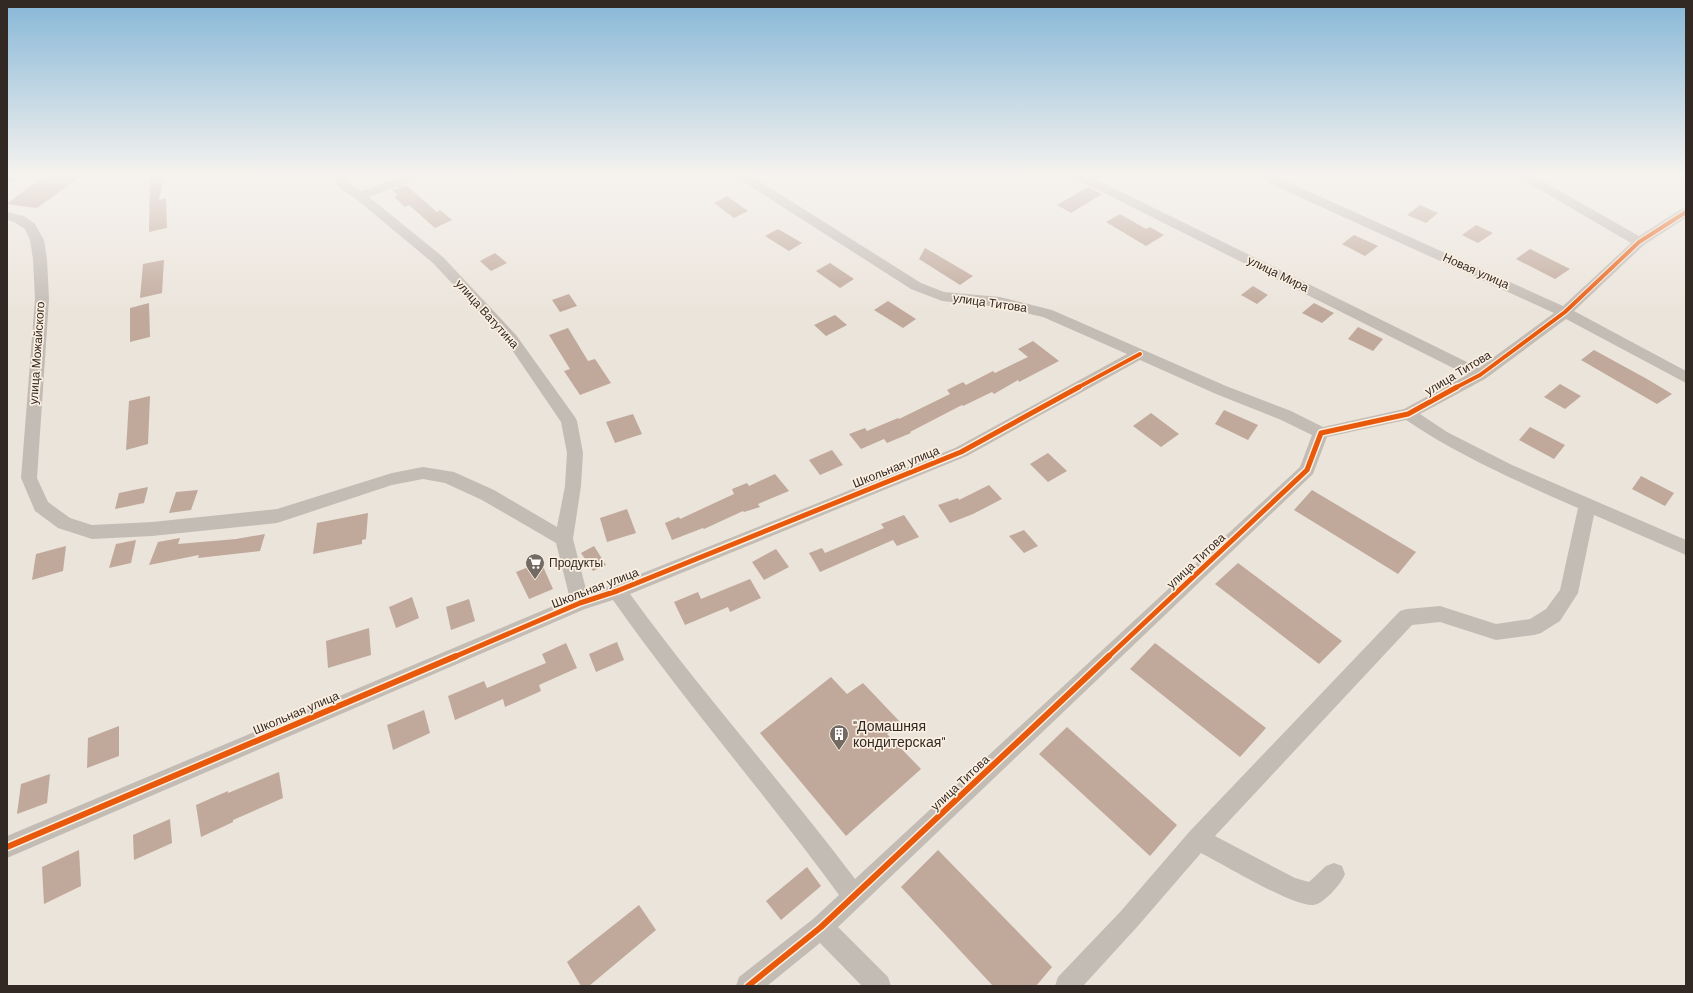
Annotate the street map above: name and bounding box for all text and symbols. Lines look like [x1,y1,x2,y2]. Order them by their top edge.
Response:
street label: Новая улица [1440,249,1512,293]
street label: улица Мира [1245,252,1312,296]
street label: улица Ватутина [452,276,523,352]
street label: улица Титова [952,290,1028,316]
street label: улица Можайского [25,301,49,405]
street label: улица Титова [1422,347,1494,399]
street label: Школьная улица [850,442,942,492]
street label: улица Титова [1163,529,1229,592]
supermarket icon: Продукты [524,552,546,580]
place label: Продукты [549,555,603,571]
street label: Школьная улица [549,564,641,612]
street label: Школьная улица [251,688,342,738]
place label: "Домашняя кондитерская" [853,717,946,751]
building icon: "Домашняя кондитерская" [828,723,850,751]
street label: улица Титова [927,751,993,814]

